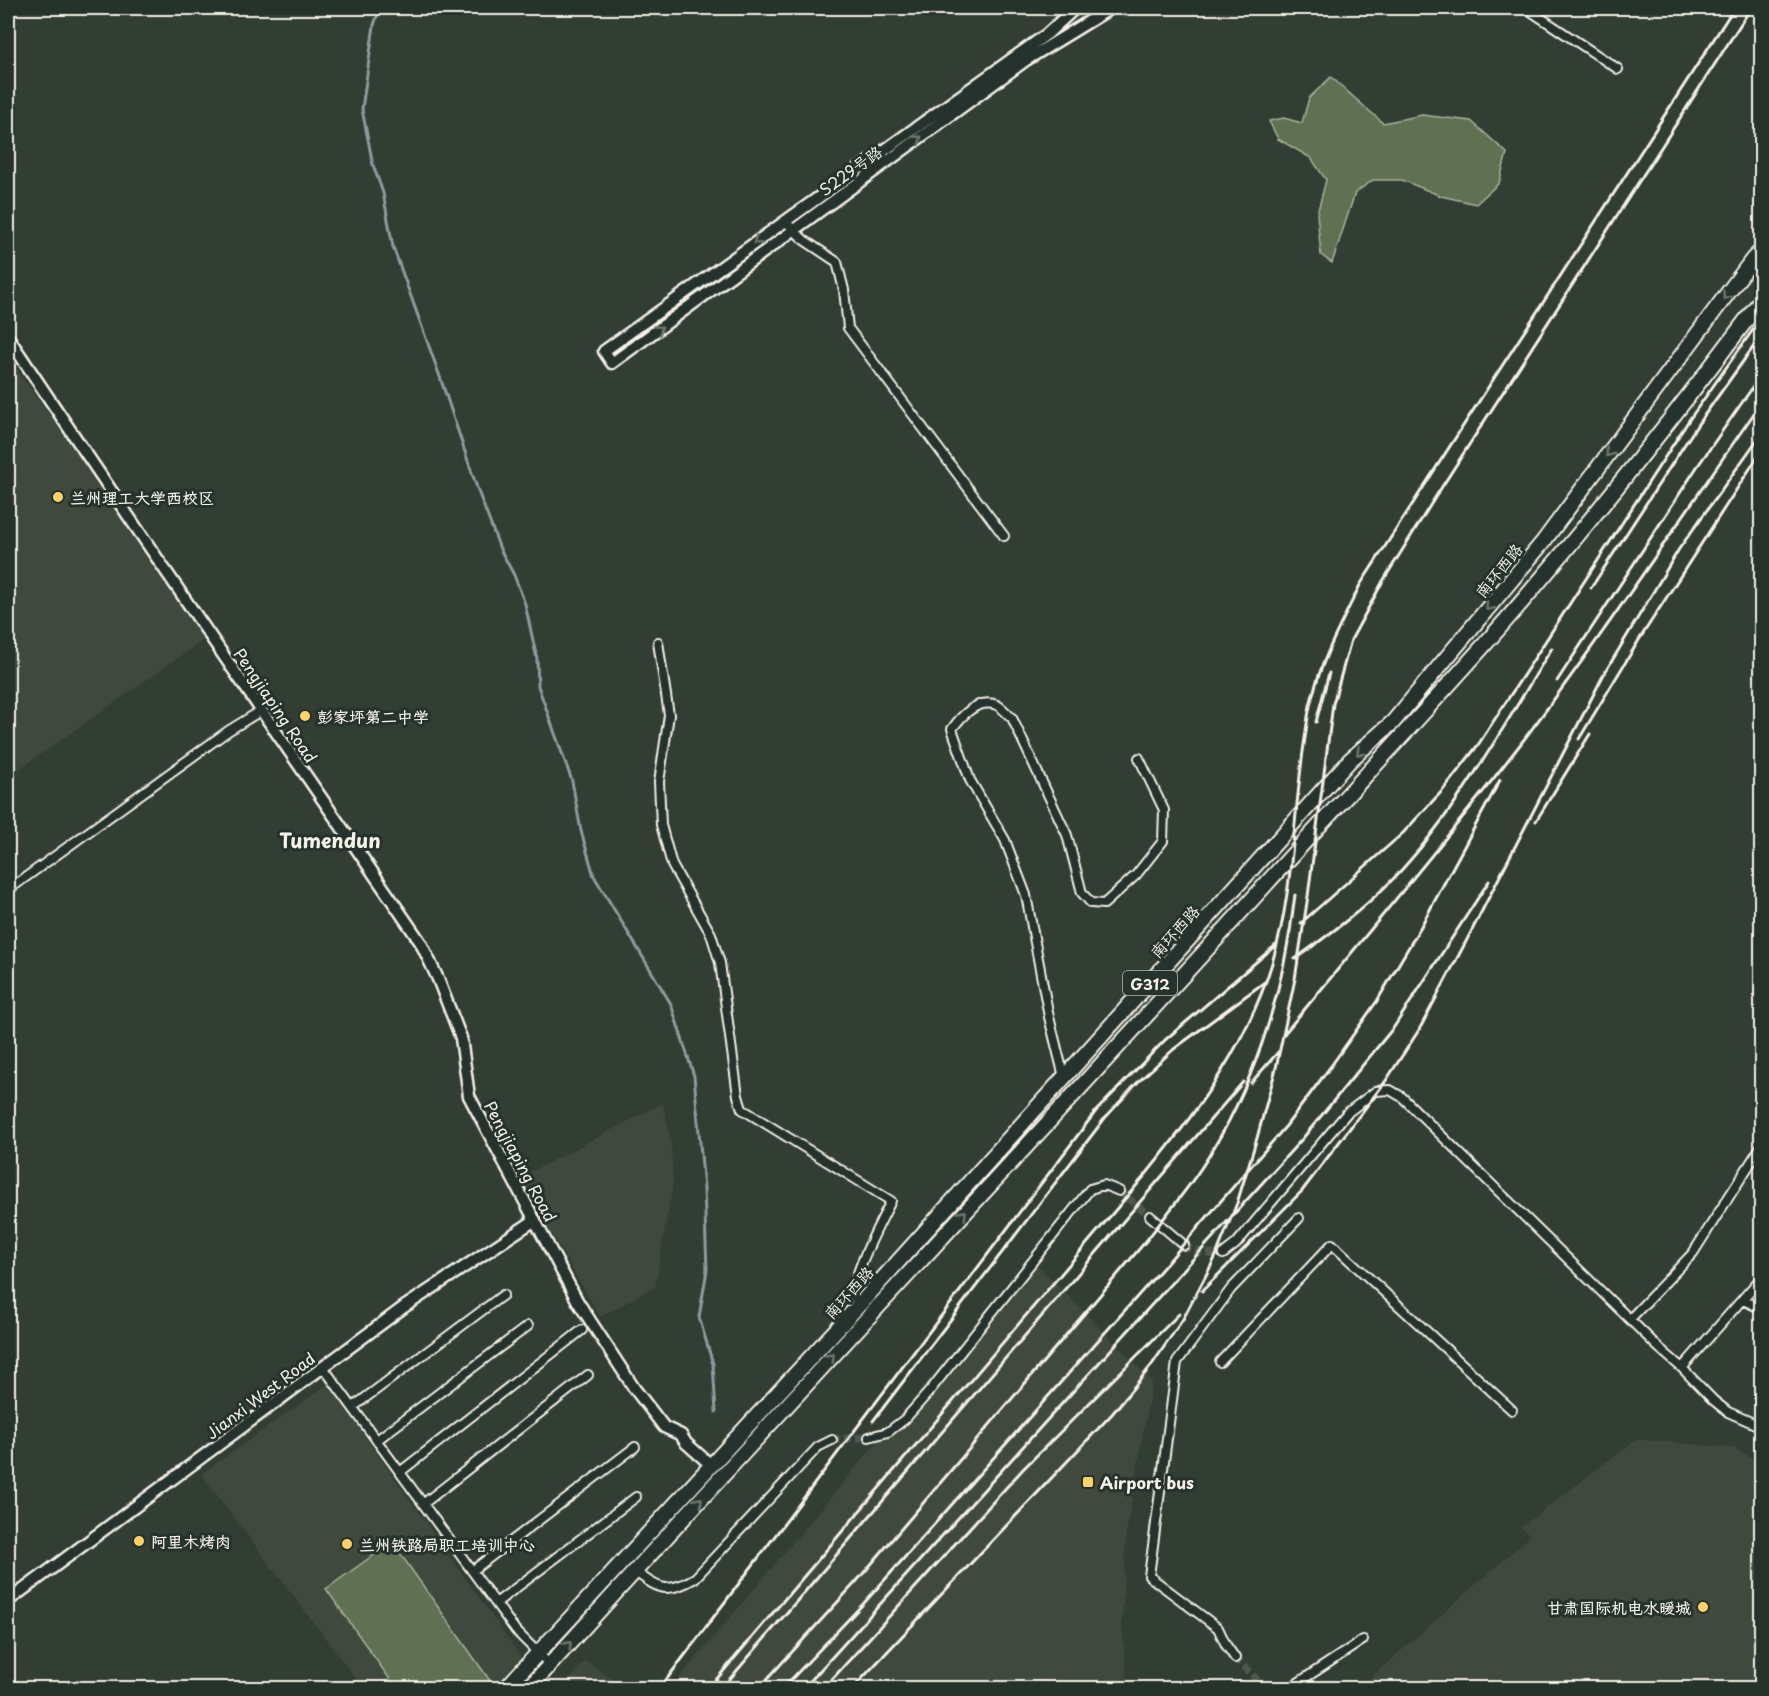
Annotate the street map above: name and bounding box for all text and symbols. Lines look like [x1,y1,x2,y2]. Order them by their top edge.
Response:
one-way arrow [912,135,923,146]
street label: S229号路 [813,139,887,201]
one-way arrow [753,234,764,245]
one-way arrow [1722,290,1733,301]
one-way arrow [653,325,664,336]
one-way arrow [1606,446,1617,457]
place label: 兰州理工大学西校区 [70,485,214,509]
marker: 兰州理工大学西校区 [51,490,65,504]
street label: 南环西路 [1469,538,1527,602]
one-way arrow [1486,600,1497,611]
street label: Pengjiaping Road [229,643,323,767]
place label: 彭家坪第二中学 [317,704,429,728]
marker: 彭家坪第二中学 [298,709,312,723]
one-way arrow [1356,745,1367,756]
district label: Tumendun [279,825,381,855]
street label: 南环西路 [1144,899,1204,963]
road number: G312 [1123,971,1177,995]
street label: Pengjiaping Road [479,1096,563,1226]
one-way arrow [956,1210,967,1221]
street label: 南环西路 [818,1260,878,1324]
street label: Jianxi West Road [200,1346,320,1444]
one-way arrow [824,1354,835,1364]
place label: Airport bus [1100,1470,1194,1494]
marker: Airport bus [1081,1475,1095,1489]
one-way arrow [692,1497,703,1508]
place label: 阿里木烤肉 [151,1529,231,1553]
place label: 兰州铁路局职工培训中心 [359,1532,535,1556]
marker: 阿里木烤肉 [132,1534,146,1548]
marker: 兰州铁路局职工培训中心 [340,1537,354,1551]
place label: 甘肃国际机电水暖城 [1547,1595,1691,1619]
marker: 甘肃国际机电水暖城 [1696,1600,1710,1614]
one-way arrow [561,1642,572,1652]

